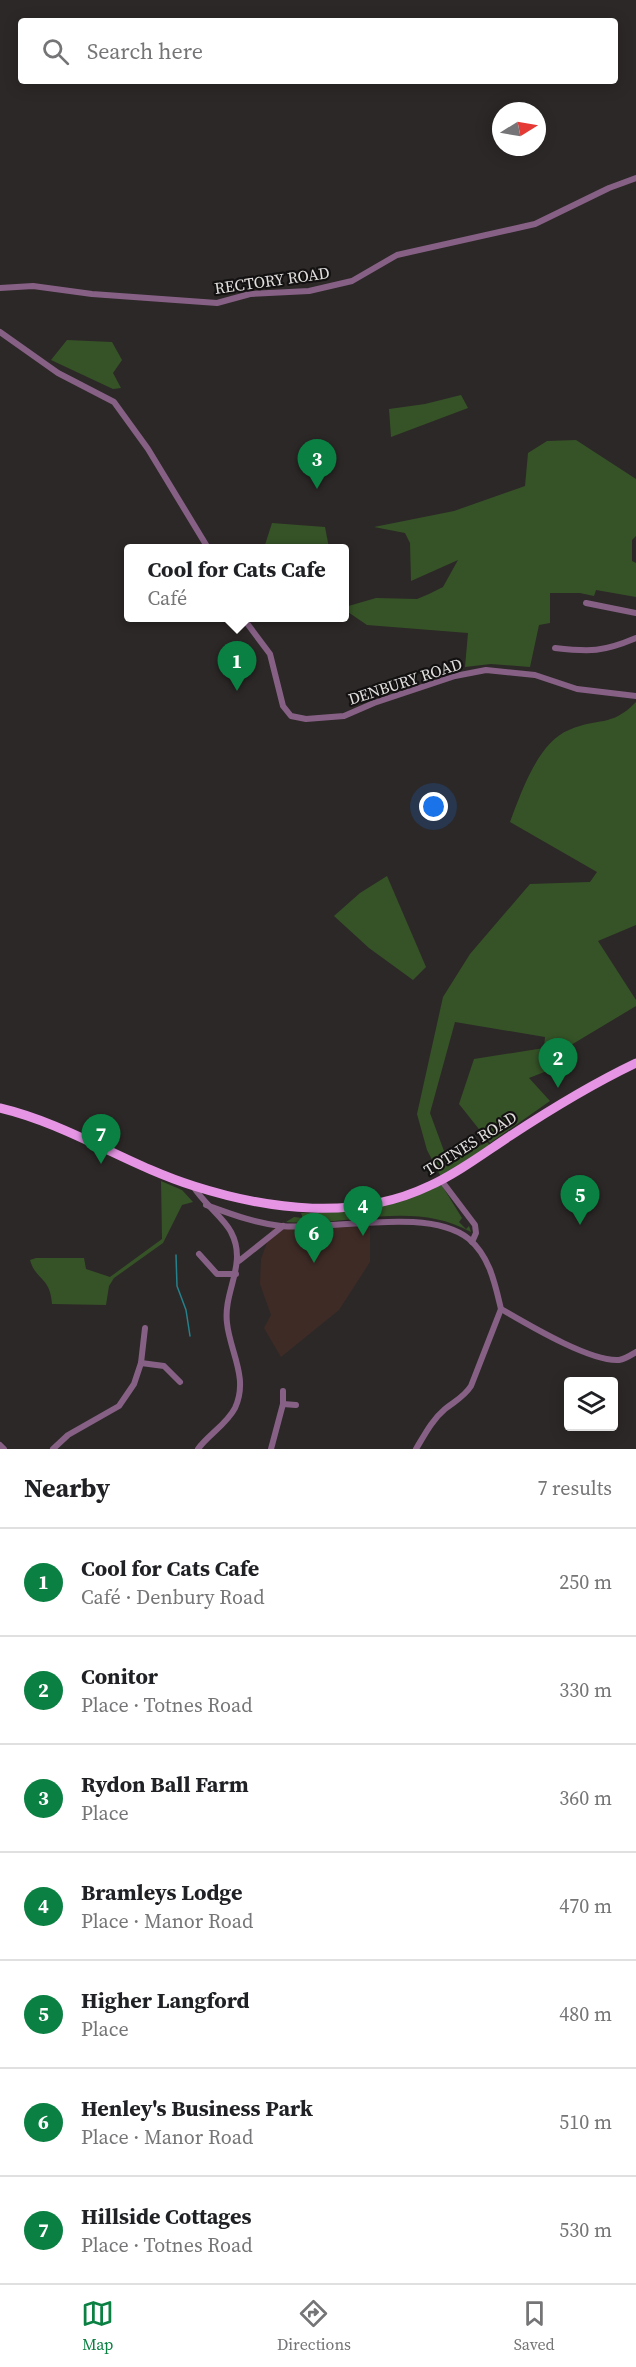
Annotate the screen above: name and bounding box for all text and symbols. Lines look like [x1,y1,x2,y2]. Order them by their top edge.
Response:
search box [18,18,618,84]
icon: search [39,35,72,68]
text: Search here [87,36,203,66]
north arrow [492,102,546,156]
street label: RECTORY ROAD [213,261,331,299]
pin: 3 [298,440,336,489]
popup [124,544,349,622]
text: Cool for Cats Cafe [147,554,326,584]
text: Café [147,584,187,612]
pin: 1 [218,642,256,691]
street label: DENBURY ROAD [345,652,465,710]
your location [419,792,448,821]
pin: 2 [538,1038,578,1088]
street label: TOTNES ROAD [419,1106,521,1180]
pin: 7 [82,1114,120,1164]
pin: 5 [560,1176,600,1225]
pin: 4 [344,1186,382,1236]
pin: 6 [294,1214,334,1263]
map controls [564,1377,618,1431]
button: layers [564,1377,618,1431]
text: Nearby [24,1470,110,1506]
text: 7 results [537,1474,612,1502]
text: Cool for Cats Cafe [81,1553,259,1583]
text: 1 [38,1568,49,1596]
text: 250 m [559,1568,612,1596]
text: Café · Denbury Road [81,1583,265,1611]
text: Conitor [81,1661,158,1691]
text: 2 [38,1676,49,1704]
text: 330 m [559,1676,612,1704]
text: Place · Totnes Road [81,1691,253,1719]
text: Rydon Ball Farm [81,1769,249,1799]
text: 3 [38,1784,49,1812]
text: 360 m [559,1784,612,1812]
text: Place [81,1799,129,1827]
text: Bramleys Lodge [81,1877,242,1907]
text: 4 [38,1892,49,1920]
text: 470 m [559,1892,612,1920]
text: Place · Manor Road [81,1907,253,1935]
text: Higher Langford [81,1985,250,2015]
text: 5 [38,2000,49,2028]
text: 480 m [559,2000,612,2028]
text: Place [81,2015,129,2043]
text: Henley's Business Park [81,2093,313,2123]
text: 6 [38,2108,49,2136]
text: 510 m [559,2108,612,2136]
text: Place · Manor Road [81,2123,253,2151]
text: Hillside Cottages [81,2201,251,2231]
text: 7 [38,2216,49,2244]
text: 530 m [559,2216,612,2244]
text: Place · Totnes Road [81,2231,253,2259]
tab: Map [81,2297,114,2355]
tab: Directions [277,2297,351,2355]
tab: Saved [514,2297,555,2355]

